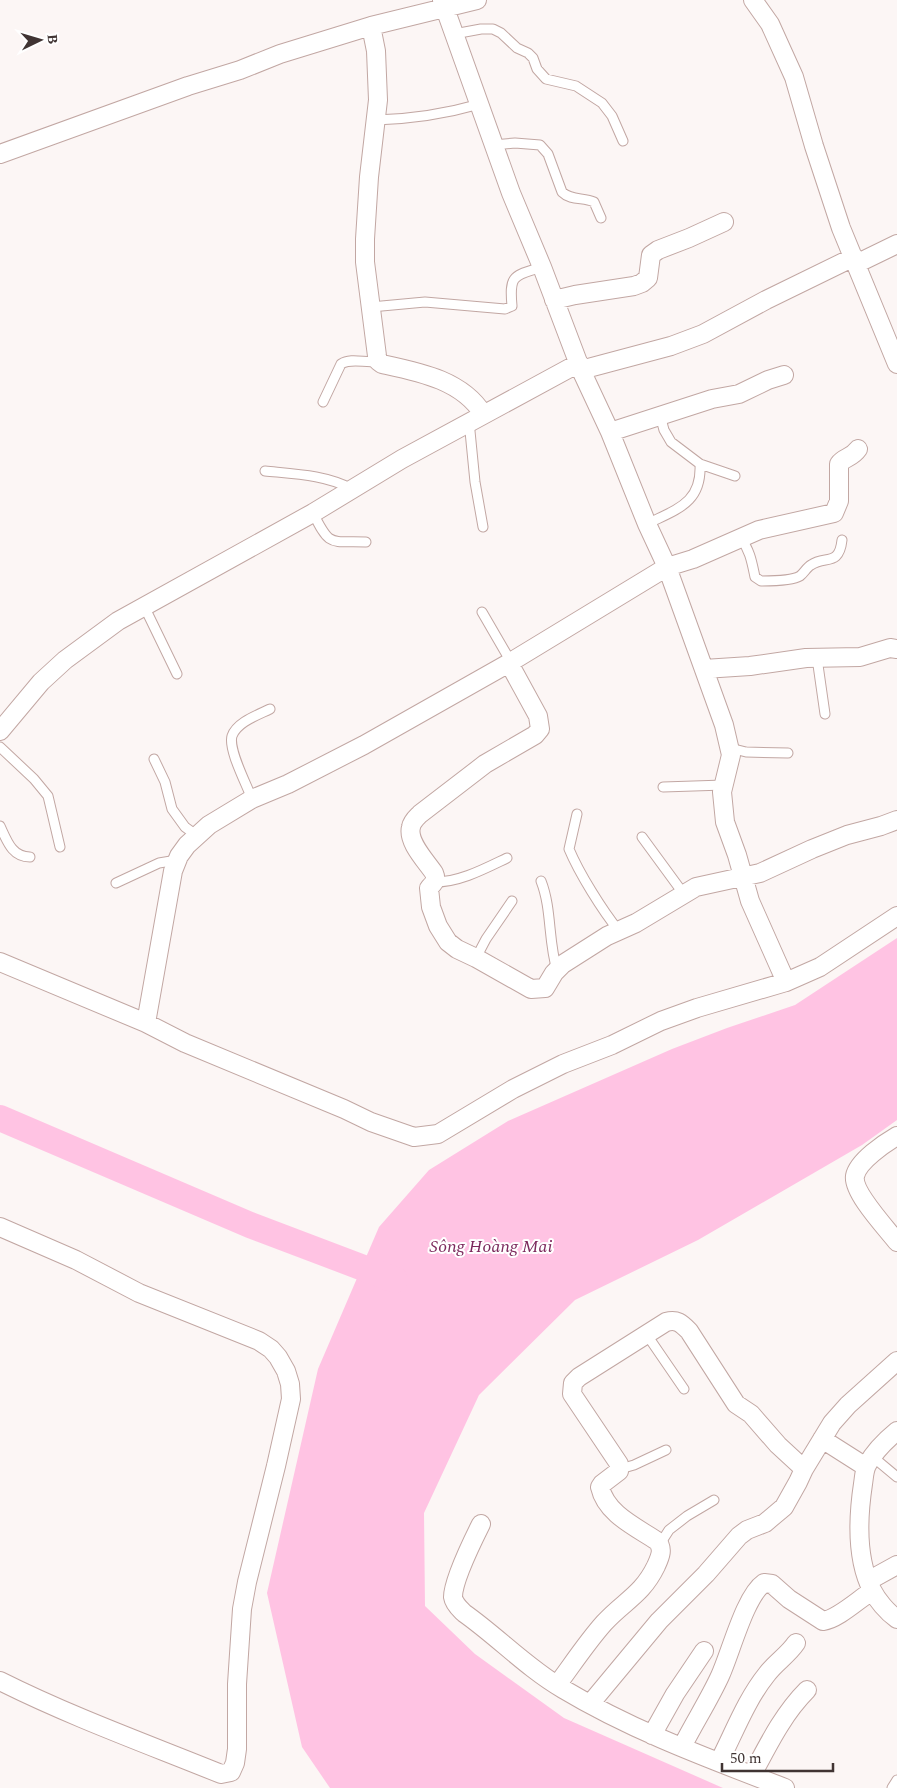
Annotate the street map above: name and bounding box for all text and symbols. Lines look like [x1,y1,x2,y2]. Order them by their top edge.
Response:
north arrow [15,15,65,65]
text: B [42,33,63,45]
water label: Sông Hoàng Mai [429,1233,553,1260]
scale bar [722,1740,833,1772]
text: 50 m [730,1747,762,1770]

